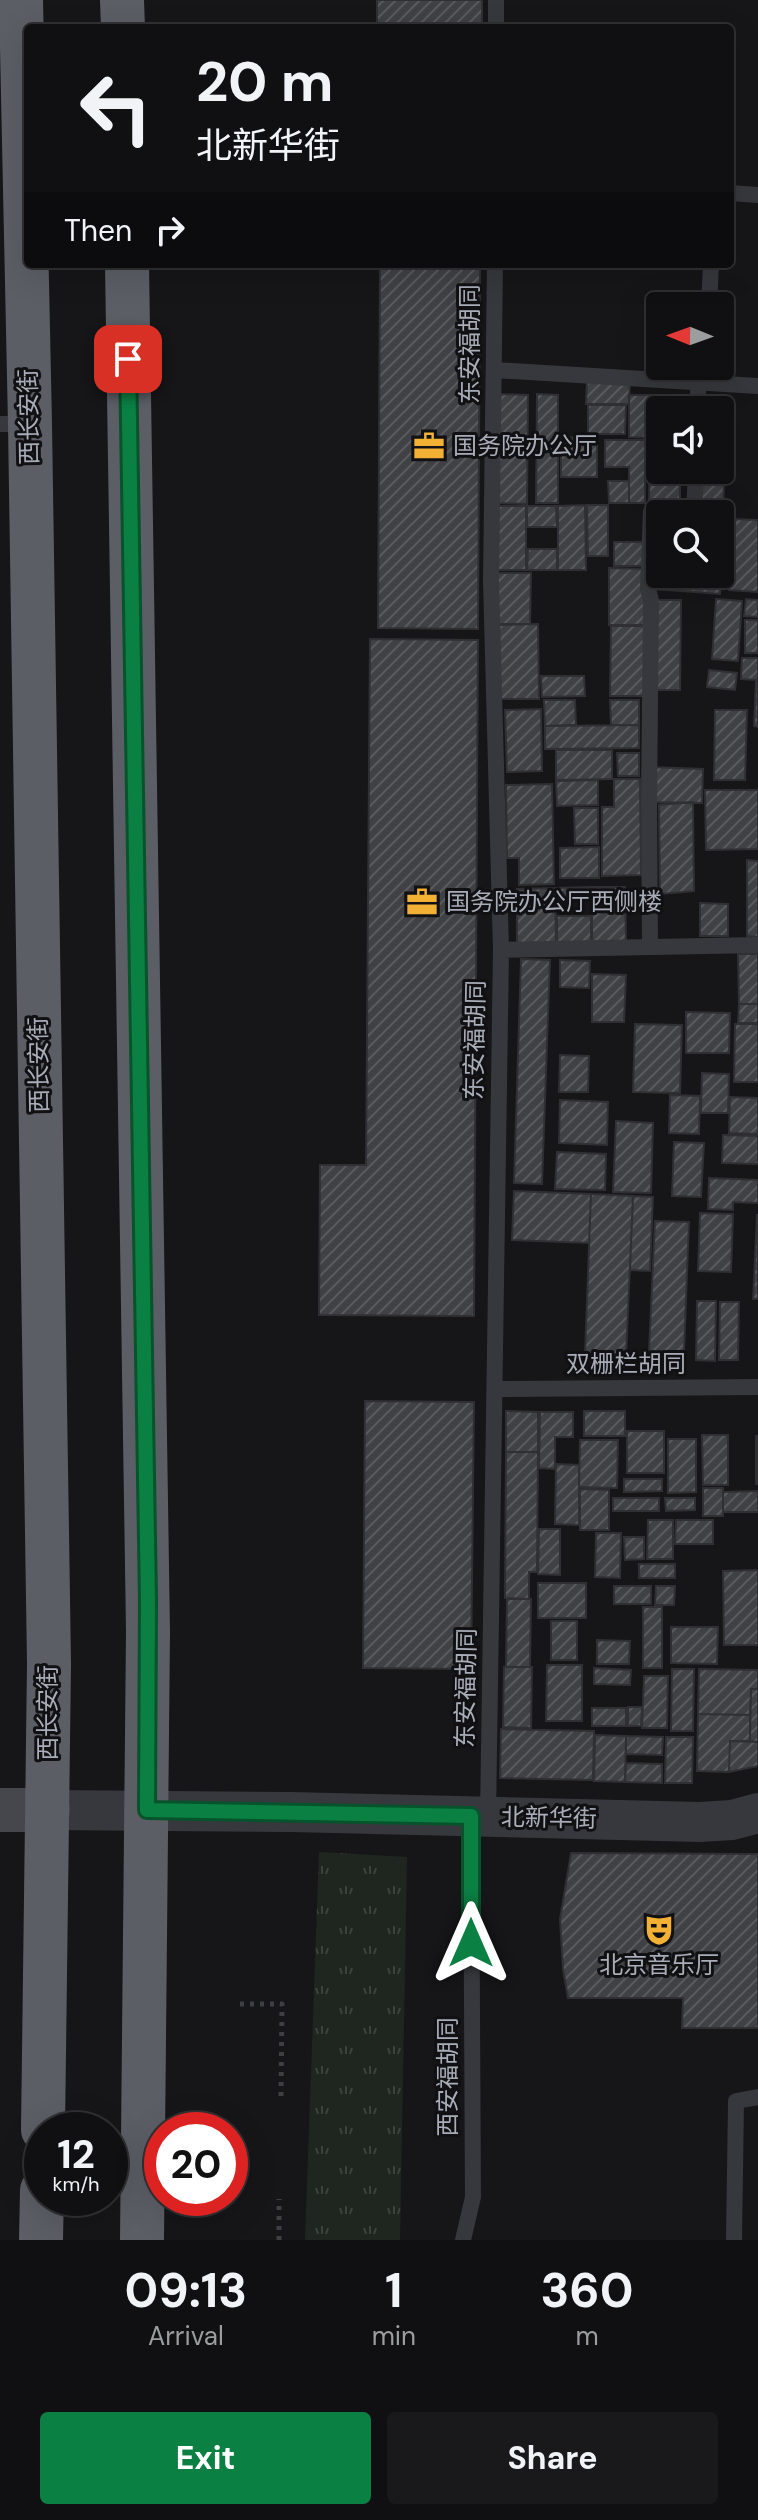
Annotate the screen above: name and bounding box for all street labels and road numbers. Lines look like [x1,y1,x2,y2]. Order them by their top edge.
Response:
street label: 东安福胡同 [454,284,485,404]
street label: 西长安街 [12,369,45,465]
street label: 东安福胡同 [458,980,491,1100]
street label: 西长安街 [22,1017,55,1113]
street label: 双栅栏胡同 [566,1348,686,1379]
street label: 东安福胡同 [449,1628,482,1748]
street label: 西长安街 [32,1665,63,1761]
street label: 北新华街 [501,1801,597,1834]
street label: 西安福胡同 [432,2017,463,2137]

